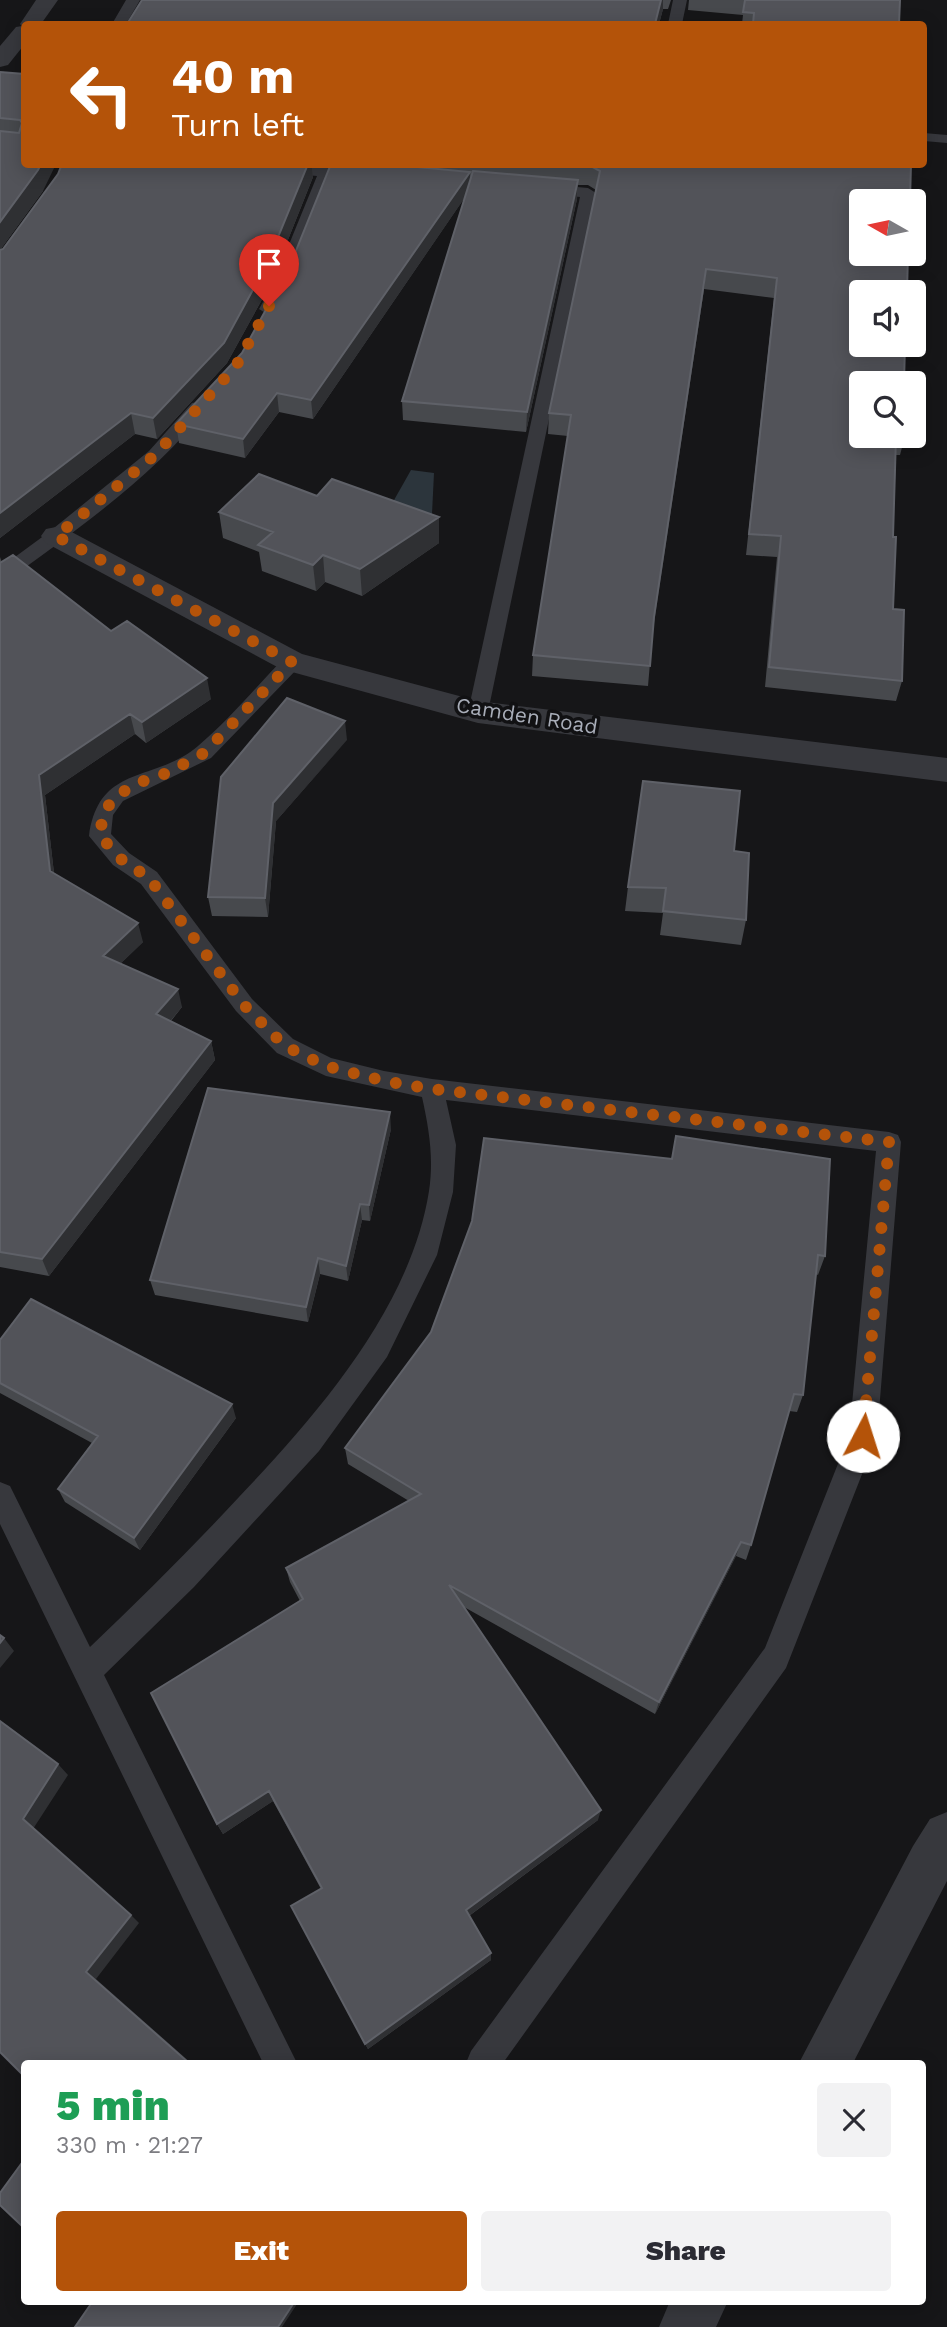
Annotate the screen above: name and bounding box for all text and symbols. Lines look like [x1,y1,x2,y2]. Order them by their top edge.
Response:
text: 40 m [171,47,294,105]
icon: left [56,49,147,140]
text: Turn left [171,106,304,144]
north arrow [849,189,926,266]
map controls [849,189,926,448]
pin [239,234,299,306]
icon: arrive [250,245,288,283]
button: sound [849,280,926,357]
button: search [849,371,926,448]
street label: Camden Road [454,692,600,739]
position arrow [826,1399,900,1473]
text: 5 min [56,2081,170,2130]
button: close [817,2083,891,2157]
text: 330 m · 21:27 [56,2132,203,2159]
button: Exit [56,2211,467,2291]
button: Share [481,2211,891,2291]

